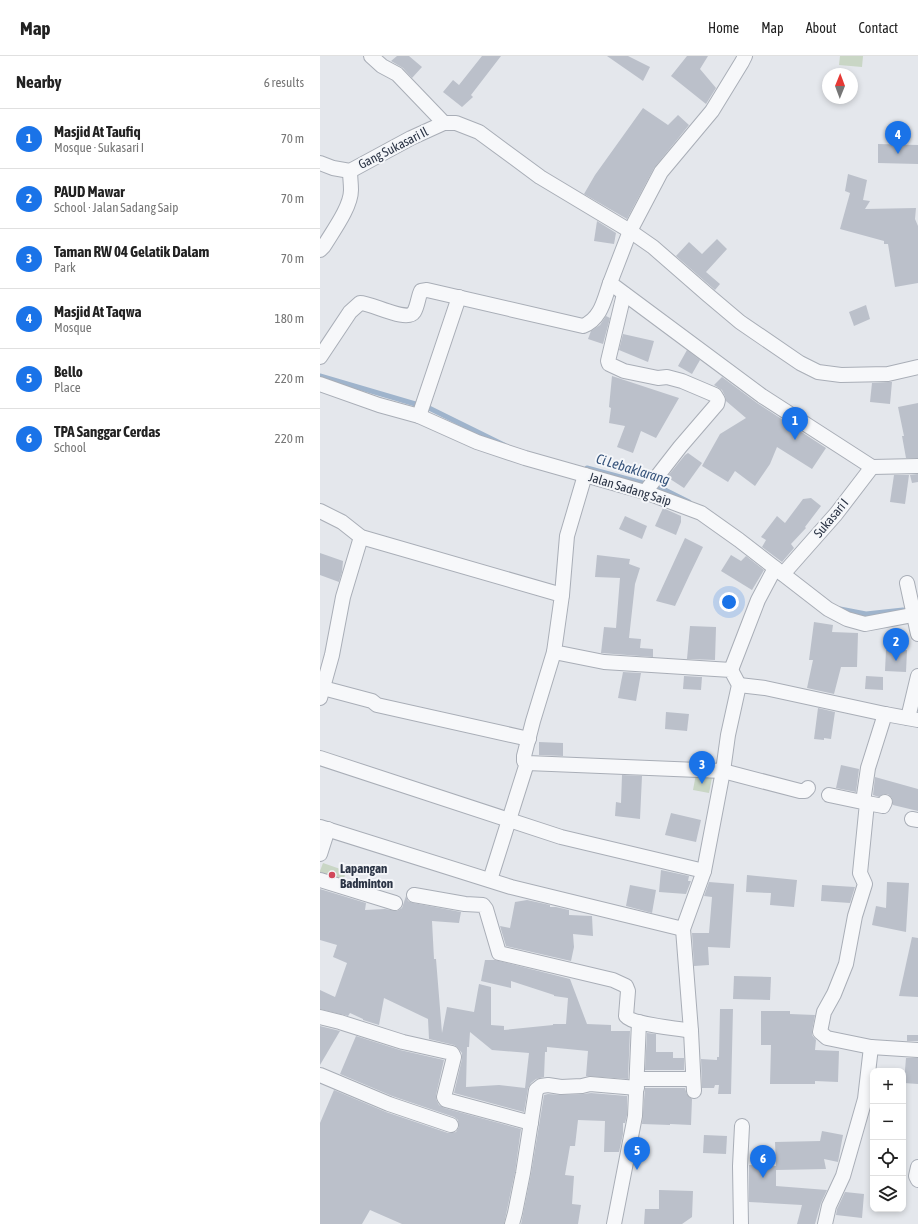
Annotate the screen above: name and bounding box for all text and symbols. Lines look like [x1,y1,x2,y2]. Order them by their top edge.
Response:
text: Map [20,17,51,39]
text: Home [708,20,739,36]
text: Map [761,20,784,36]
text: About [806,20,837,36]
text: Contact [859,20,898,36]
north arrow [822,68,858,104]
text: Nearby [16,72,62,92]
text: 6 results [264,75,304,90]
pin: 4 [885,121,911,154]
text: Masjid At Taufiq [54,123,141,140]
street label: Gang Sukasari Il [356,124,431,172]
text: 1 [26,131,32,146]
text: 70 m [281,131,304,146]
text: Mosque · Sukasari I [54,140,144,155]
text: PAUD Mawar [54,183,125,200]
text: 2 [26,191,32,206]
text: 70 m [281,191,304,206]
text: School · Jalan Sadang Saip [54,200,178,215]
text: Taman RW 04 Gelatik Dalam [54,243,209,260]
text: 3 [26,251,32,266]
text: 70 m [281,251,304,266]
text: Park [54,260,76,275]
text: Masjid At Taqwa [54,303,142,320]
text: 4 [26,311,32,326]
text: 180 m [275,311,304,326]
text: Mosque [54,320,92,335]
text: Bello [54,363,83,380]
text: 5 [26,371,32,386]
text: 220 m [275,371,304,386]
text: Place [54,380,81,395]
pin: 1 [782,407,808,440]
text: TPA Sanggar Cerdas [54,423,160,440]
text: 6 [26,431,32,446]
text: 220 m [275,431,304,446]
text: School [54,440,86,455]
water label: Ci Lebaklarang [594,450,672,488]
street label: Jalan Sadang Saip [587,469,673,509]
street label: Sukasari I [810,496,852,540]
your location [719,592,739,612]
pin: 2 [883,628,909,661]
pin: 3 [689,751,715,784]
place label: Lapangan Badminton [340,861,393,891]
marker: Lapangan Badminton [327,870,337,880]
map controls [870,1068,906,1212]
button: + [870,1068,906,1104]
button: − [870,1104,906,1140]
pin: 5 [624,1137,650,1170]
button: locate [870,1140,906,1176]
pin: 6 [750,1145,776,1178]
button: layers [870,1176,906,1212]

